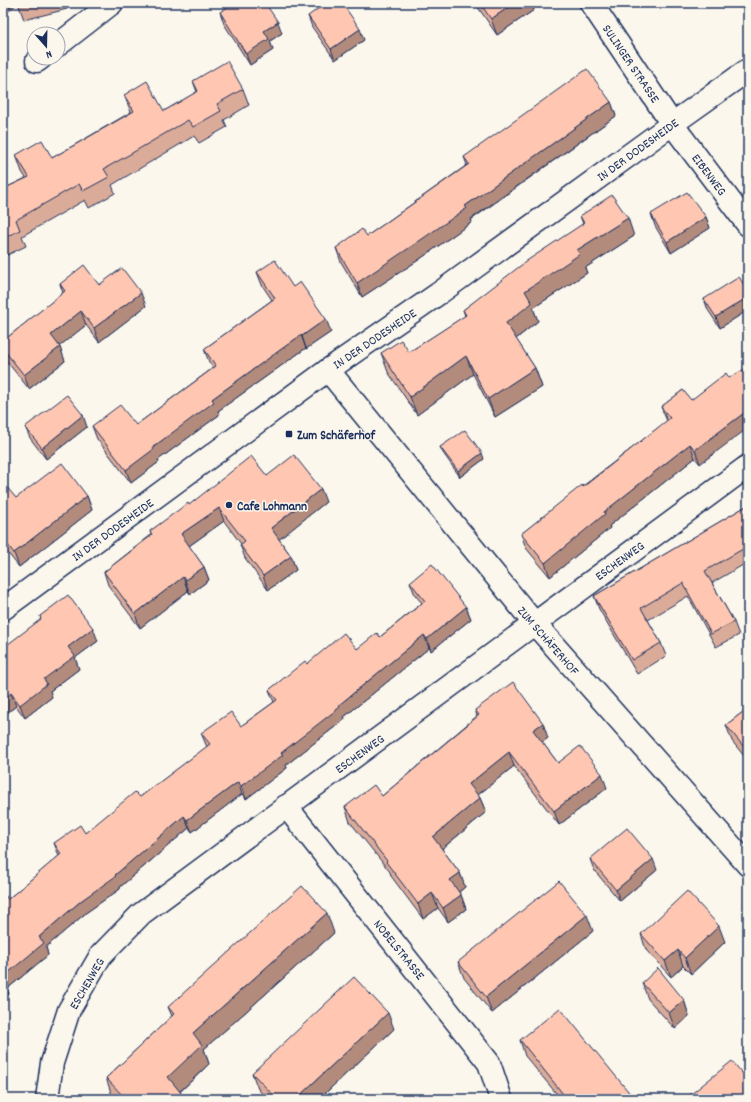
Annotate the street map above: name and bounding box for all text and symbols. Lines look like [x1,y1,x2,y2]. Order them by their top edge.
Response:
street label: SULINGER STRASSE [597,21,663,108]
north arrow [26,26,66,66]
text: N [43,45,54,62]
street label: IN DER DODESHEIDE [594,115,683,187]
street label: EIBENWEG [686,150,730,201]
street label: IN DER DODESHEIDE [330,305,421,375]
place label: Zum Schäferhof [297,427,377,446]
marker: Zum Schäferhof [284,429,294,439]
street label: IN DER DODESHEIDE [69,495,158,567]
place label: Cafe Lohmann [237,498,307,517]
marker: Cafe Lohmann [224,500,234,510]
street label: ESCHENWEG [592,538,649,586]
street label: ZUM SCHÄFERHOF [512,603,583,681]
street label: ESCHENWEG [332,731,389,779]
street label: NOBELSTRASSE [368,916,428,985]
street label: ESCHENWEG [66,955,111,1014]

